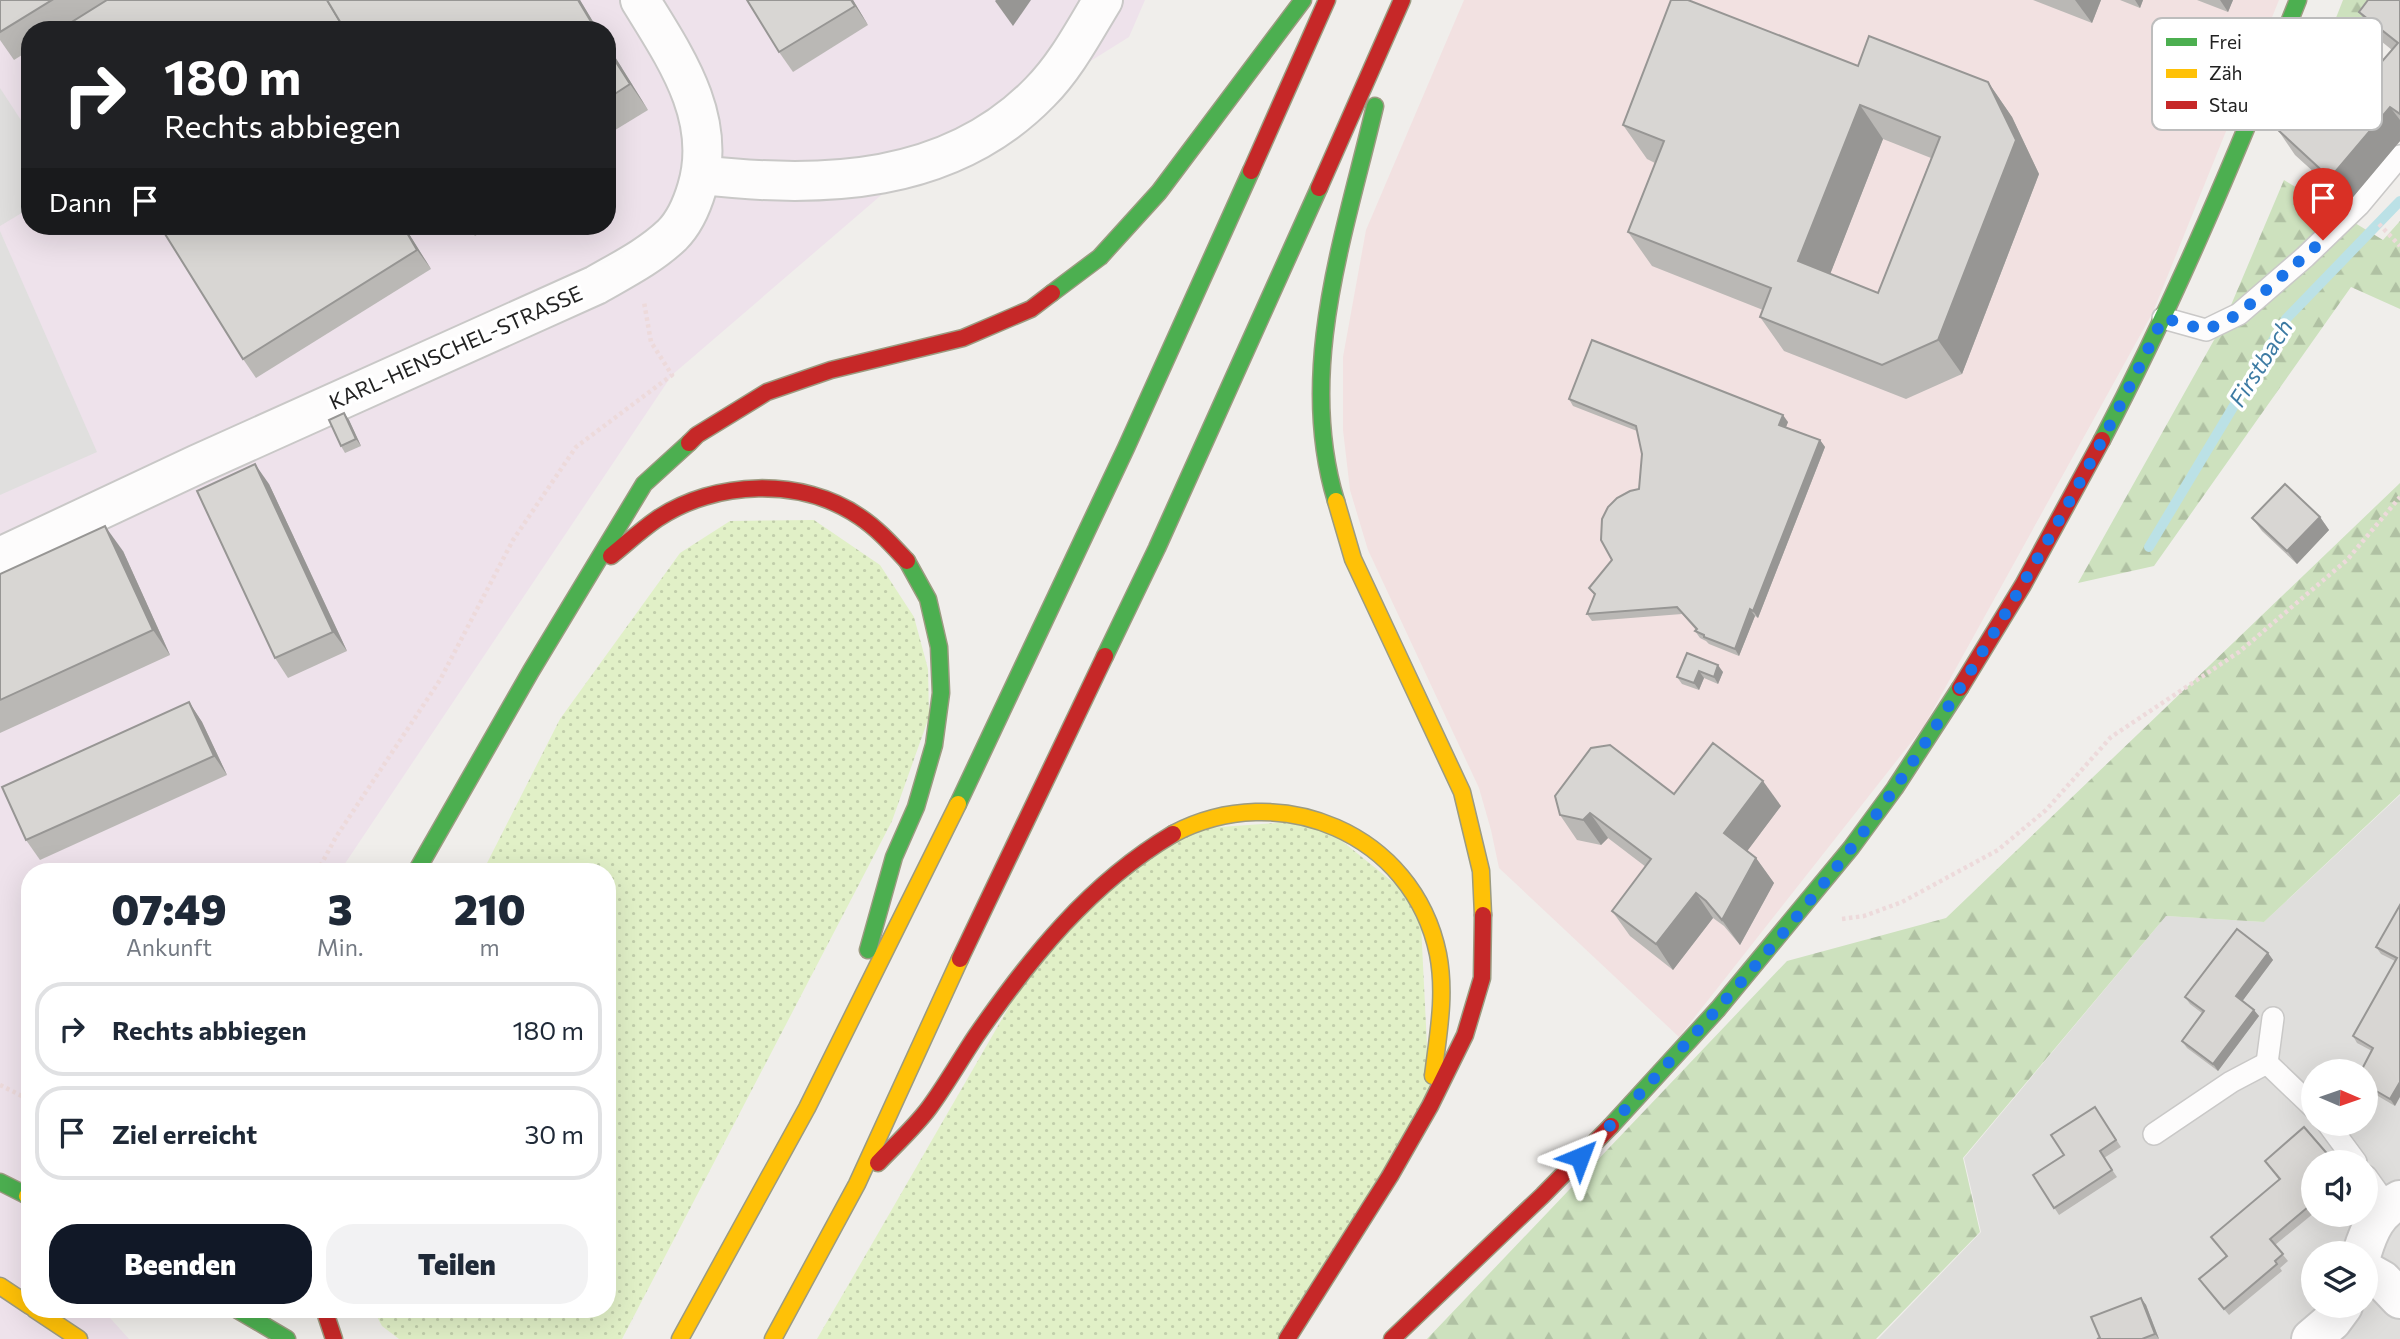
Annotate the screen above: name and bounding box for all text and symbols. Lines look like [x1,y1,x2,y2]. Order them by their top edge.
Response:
legend [2152,18,2382,130]
text: Frei [2209,30,2242,53]
text: 180 m [164,45,301,105]
icon: right [49,49,140,140]
text: Zäh [2209,61,2243,84]
text: Stau [2209,93,2248,116]
text: Rechts abbiegen [164,105,401,145]
pin [2293,168,2353,240]
icon: arrive [2304,179,2342,217]
icon: arrive [126,182,164,220]
text: Dann [49,186,112,217]
street label: KARL-HENSCHEL-STRASSE [325,279,586,414]
water label: Firstbach [2222,314,2298,411]
text: 07:49 [111,882,227,934]
text: 3 [328,882,352,934]
text: 210 [454,882,526,934]
text: Ankunft [126,933,212,961]
text: Min. [317,933,363,961]
text: m [480,933,500,961]
icon: right [53,1010,91,1048]
text: Rechts abbiegen [112,1014,307,1045]
text: 180 m [512,1014,584,1045]
north arrow [2301,1059,2378,1136]
map controls [2301,1059,2378,1318]
icon: arrive [53,1114,91,1152]
text: Ziel erreicht [112,1118,257,1149]
text: 30 m [525,1118,584,1149]
position arrow [1543,1120,1617,1194]
button: sound [2301,1150,2378,1227]
button: Beenden [49,1224,312,1304]
button: Teilen [326,1224,588,1304]
button: layers [2301,1241,2378,1318]

